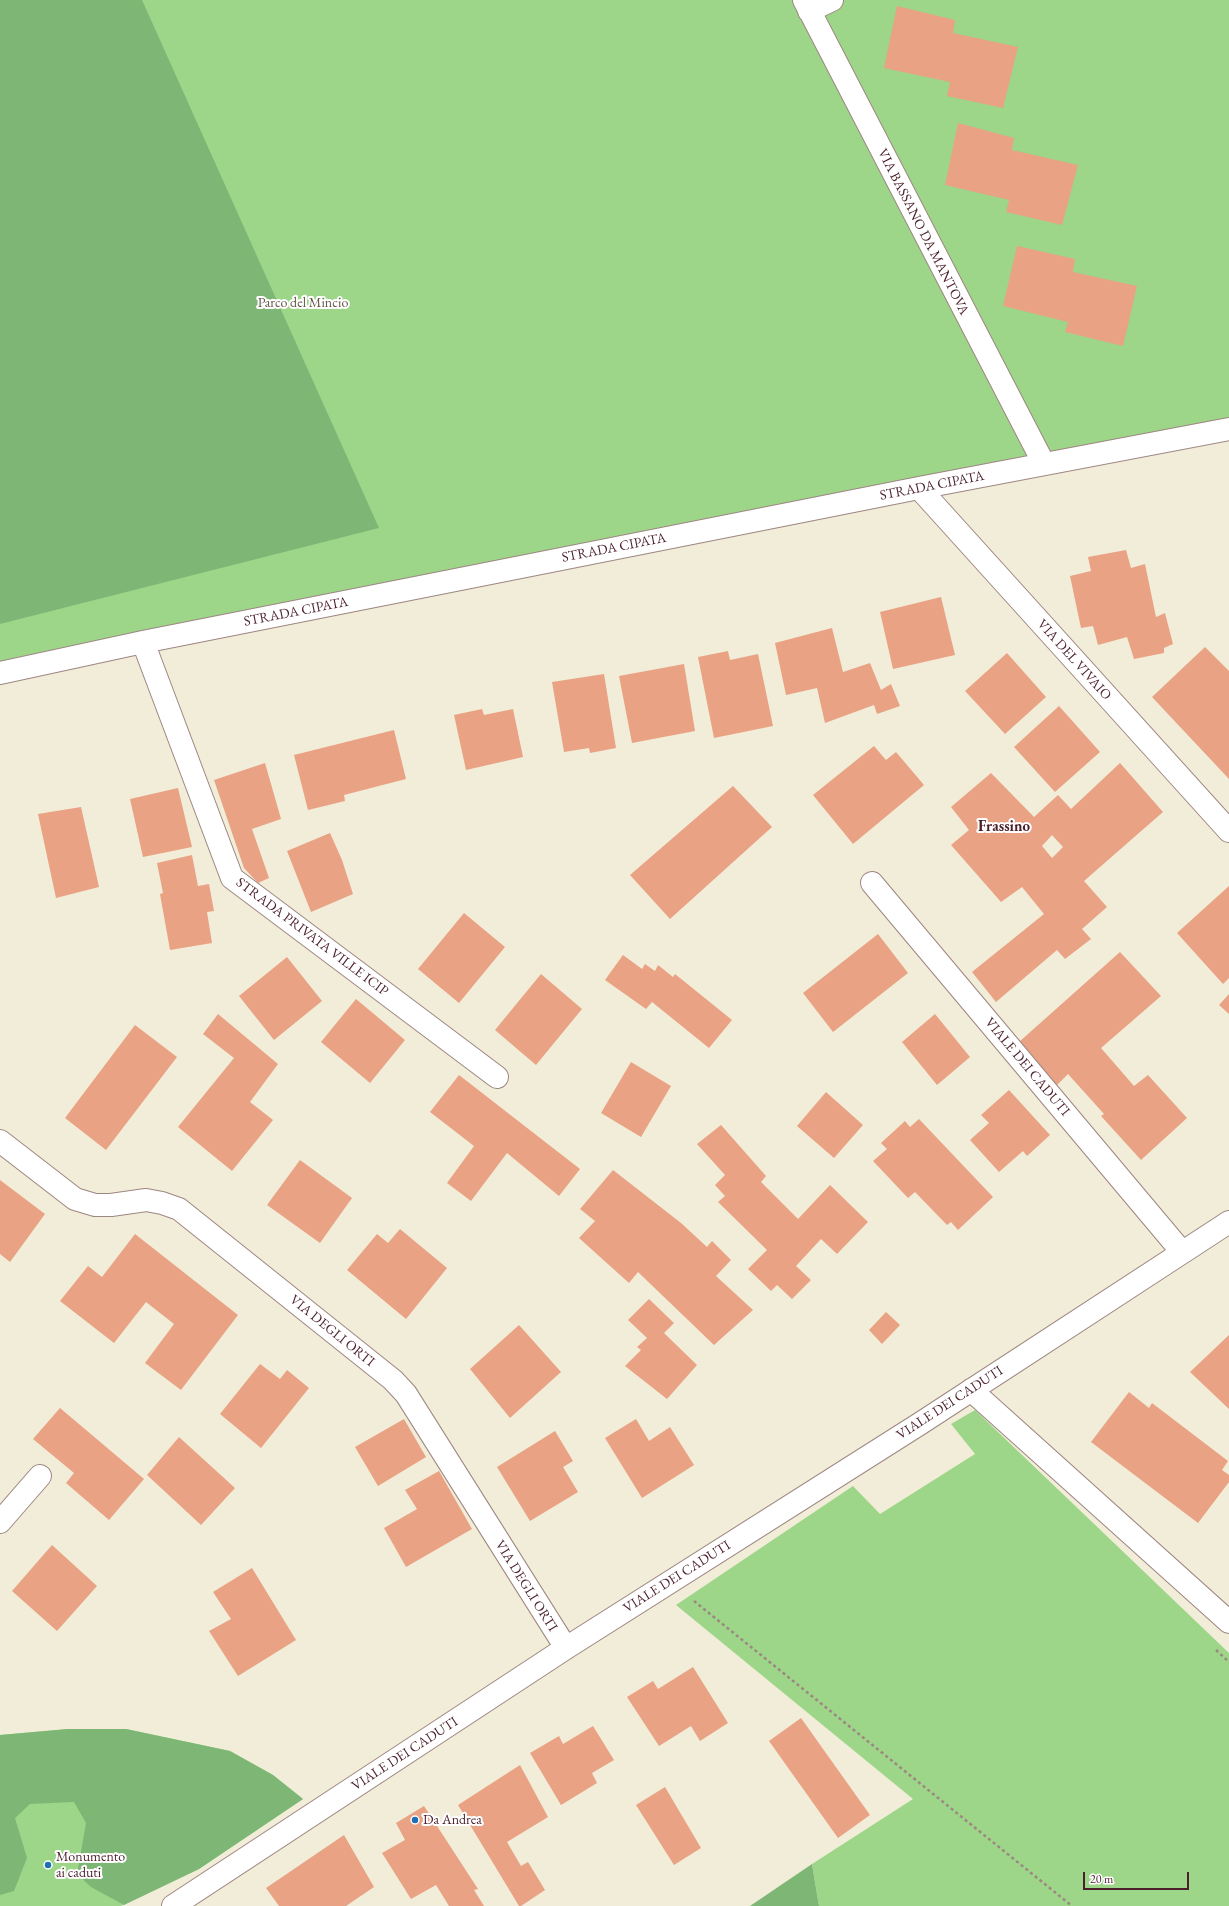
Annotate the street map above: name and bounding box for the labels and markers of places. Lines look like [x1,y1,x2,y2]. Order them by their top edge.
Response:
place label: Da Andrea [423,1812,482,1828]
marker: Da Andrea [410,1815,420,1825]
place label: Monumento ai caduti [56,1849,125,1882]
marker: Monumento ai caduti [43,1860,53,1870]

